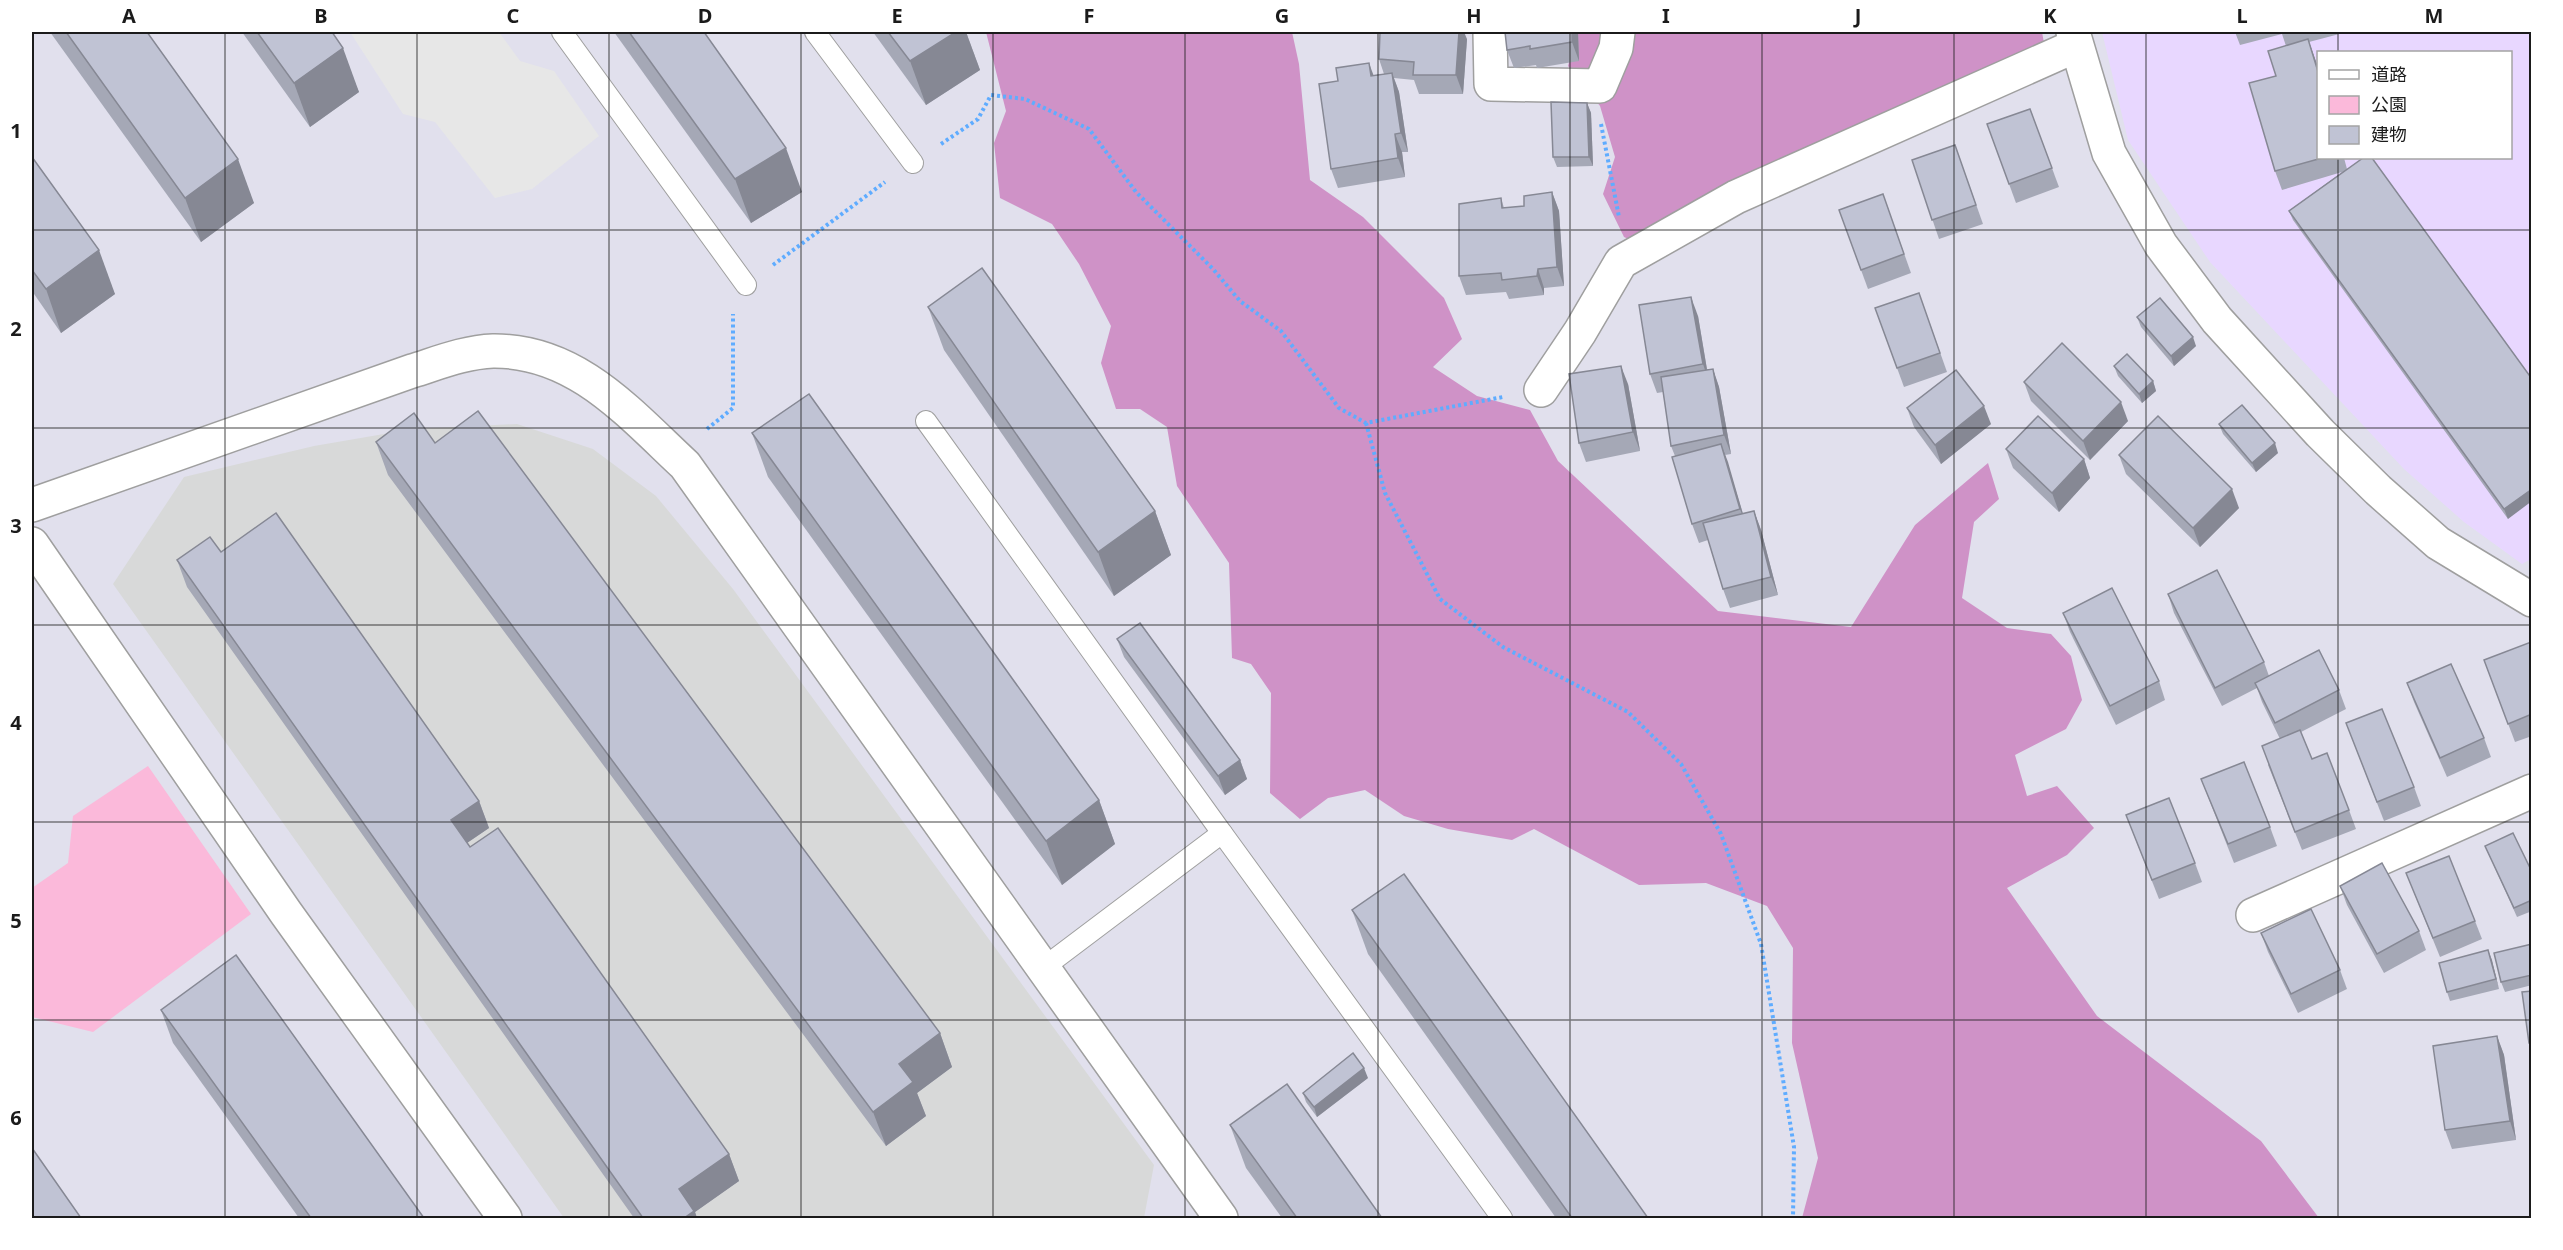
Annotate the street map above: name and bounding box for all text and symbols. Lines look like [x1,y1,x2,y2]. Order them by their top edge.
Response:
text: A [122,2,136,29]
text: B [314,2,328,29]
text: C [507,2,520,29]
text: D [698,2,712,29]
text: E [891,2,903,29]
text: F [1084,2,1094,29]
text: G [1275,2,1289,29]
text: H [1466,2,1482,29]
text: I [1662,2,1670,29]
text: J [1853,2,1861,29]
text: K [2043,2,2057,29]
text: L [2236,2,2248,29]
text: M [2425,2,2443,29]
legend [2317,51,2512,159]
text: 道路 [2371,62,2407,86]
text: 公園 [2371,92,2407,116]
text: 1 [10,117,22,144]
text: 建物 [2371,122,2407,146]
text: 2 [10,315,22,342]
text: 3 [10,512,22,539]
text: 4 [10,709,22,736]
text: 5 [10,907,22,934]
text: 6 [10,1104,22,1131]

